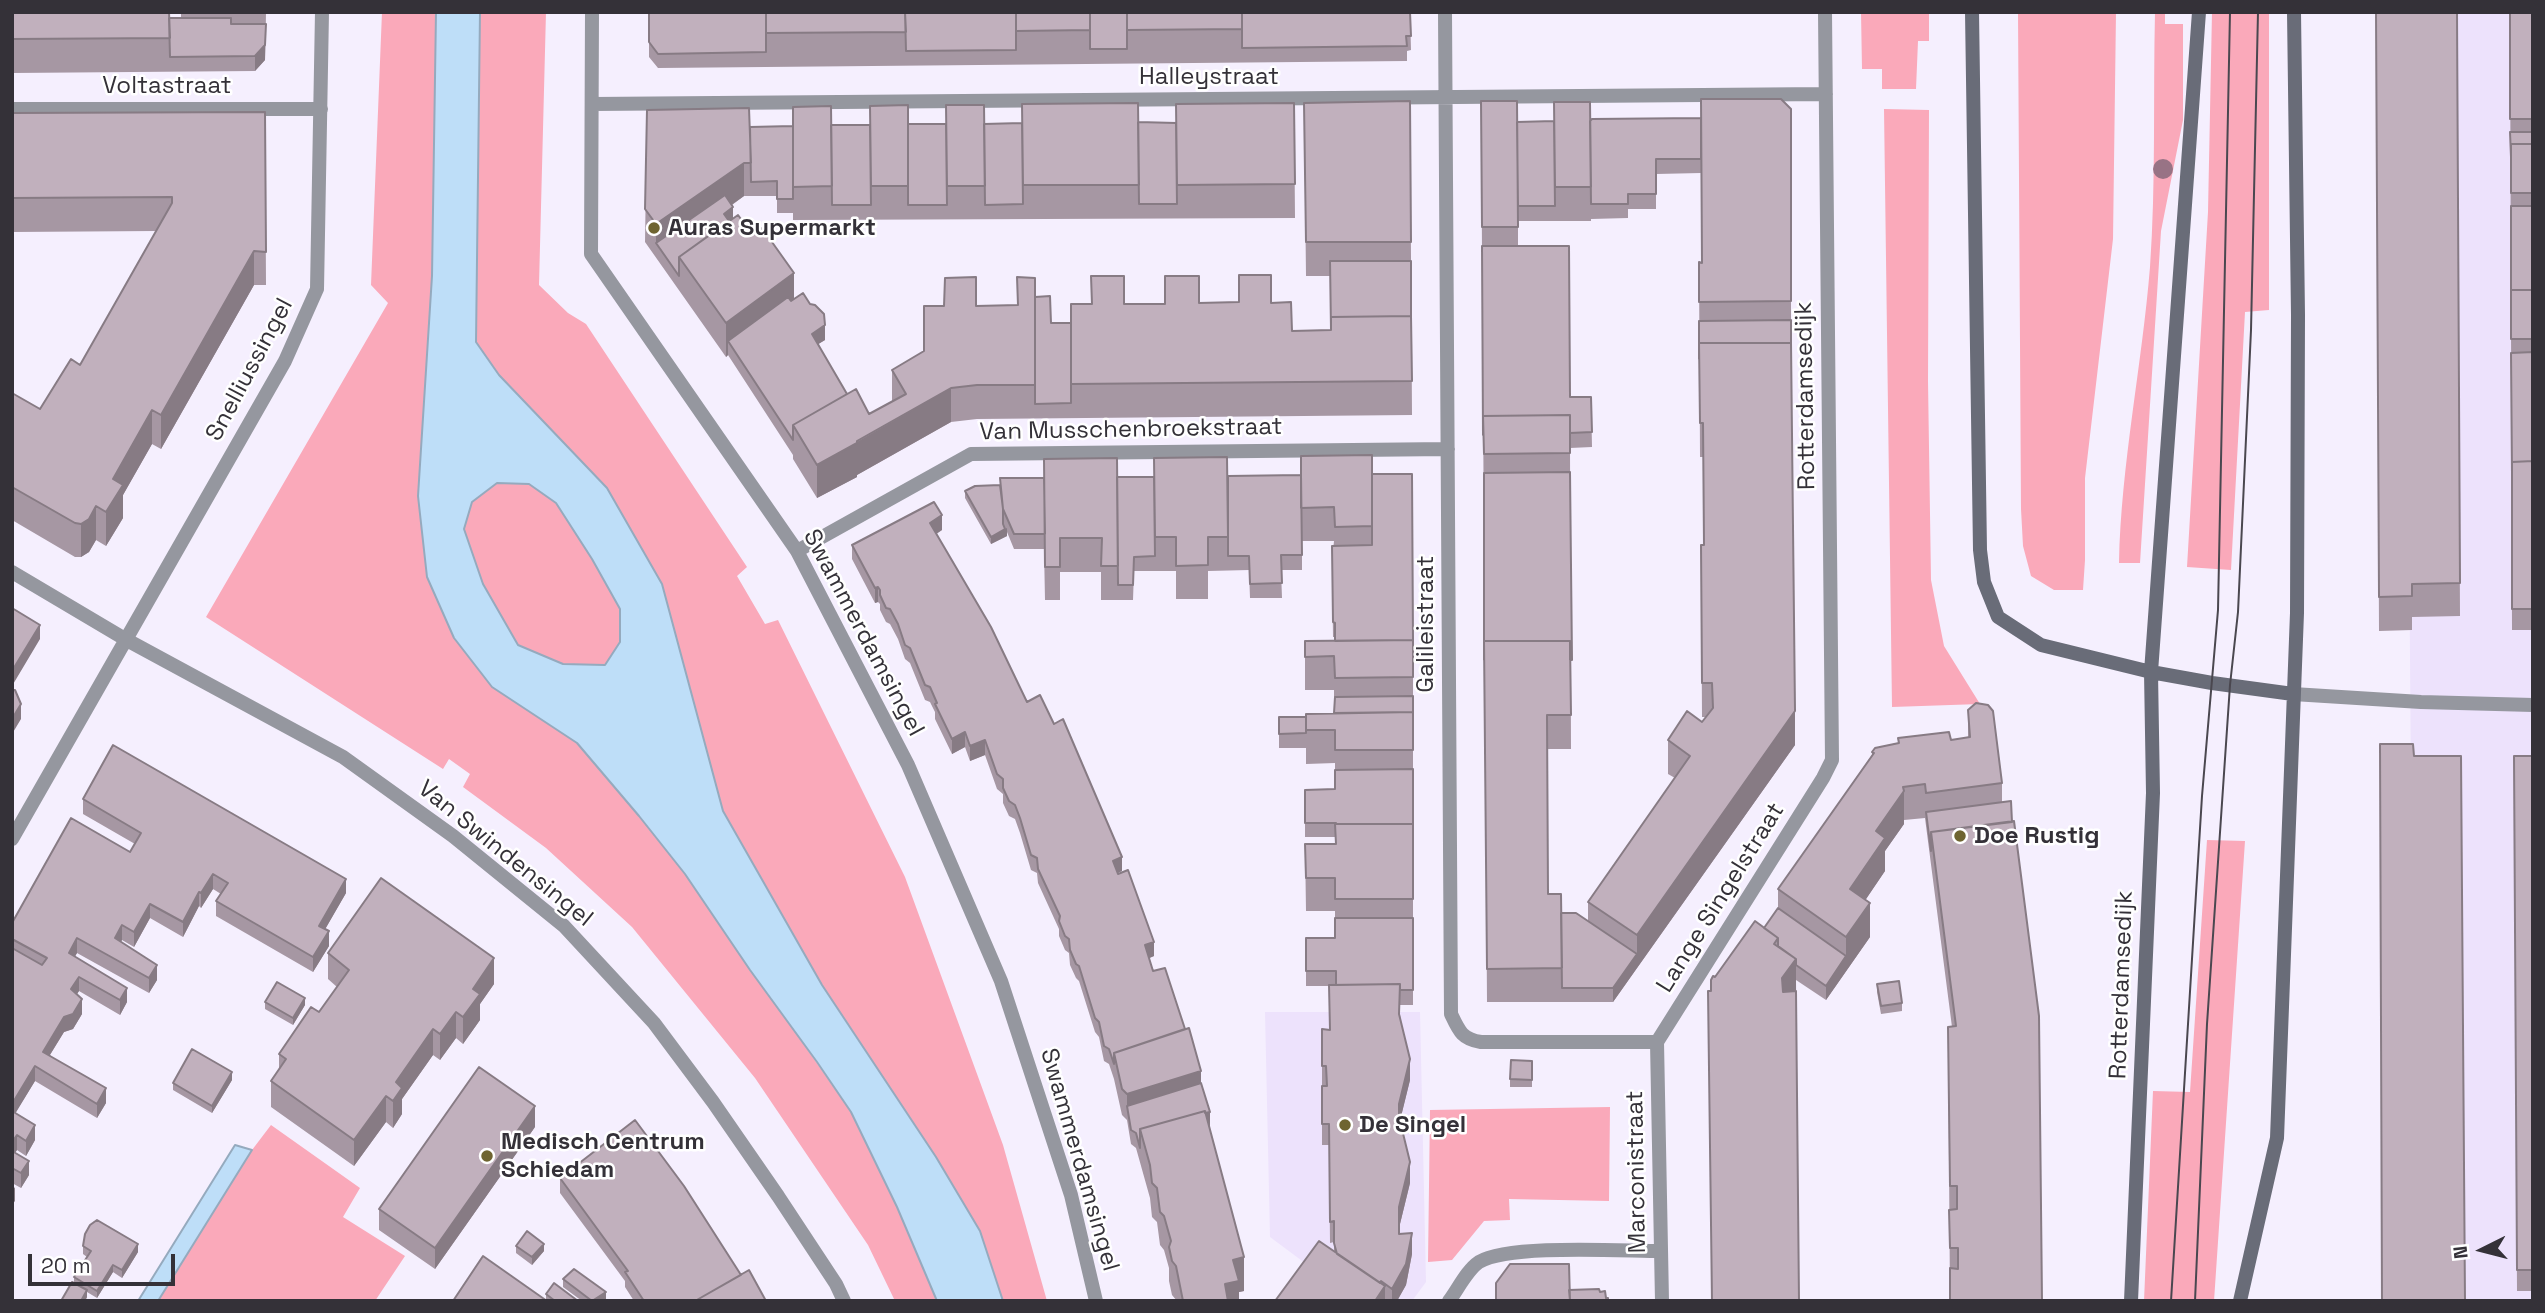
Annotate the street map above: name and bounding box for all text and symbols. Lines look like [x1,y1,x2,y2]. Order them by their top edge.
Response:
street label: Halleystraat [1139,63,1279,91]
street label: Voltastraat [102,72,232,100]
place label: Auras Supermarkt [668,214,876,242]
marker: Auras Supermarkt [646,220,662,236]
street label: Snelliussingel [200,294,300,446]
street label: Rotterdamsedijk [1790,302,1822,490]
street label: Van Musschenbroekstraat [979,413,1283,447]
street label: Swammerdamsingel [796,525,930,741]
street label: Galileistraat [1412,555,1440,693]
street label: Van Swindensingel [412,775,598,933]
street label: Lange Singelstraat [1651,798,1791,998]
place label: Doe Rustig [1974,822,2100,850]
marker: Doe Rustig [1952,828,1968,844]
street label: Rotterdamsedijk [2104,890,2140,1080]
street label: Swammerdamsingel [1033,1045,1125,1275]
street label: Marconistraat [1621,1090,1653,1254]
place label: De Singel [1359,1111,1466,1139]
marker: De Singel [1337,1117,1353,1133]
place label: Medisch Centrum Schiedam [501,1128,705,1184]
marker: Medisch Centrum Schiedam [479,1148,495,1164]
north arrow [2447,1215,2517,1285]
scale bar [32,1240,178,1284]
text: N [2448,1245,2474,1260]
text: 20 m [41,1252,91,1279]

